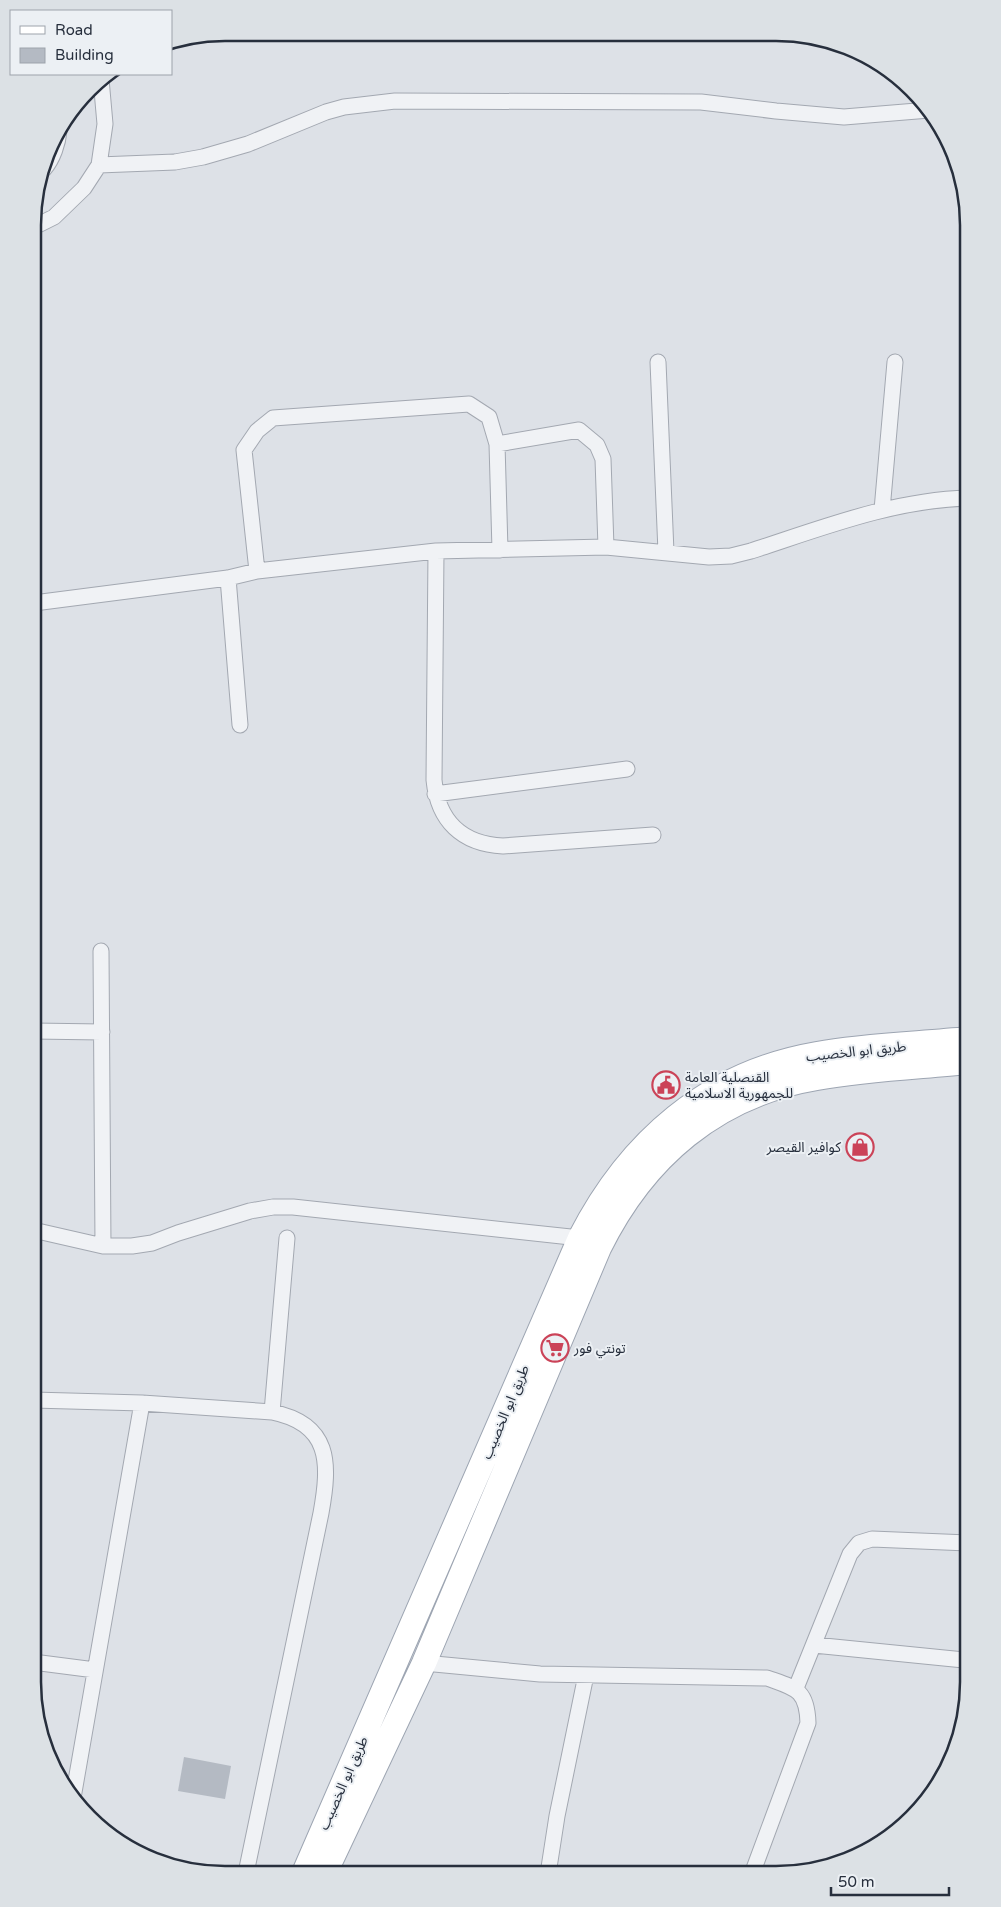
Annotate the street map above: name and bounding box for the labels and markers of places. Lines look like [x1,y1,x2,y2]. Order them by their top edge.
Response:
place label: القنصلية العامة للجمهورية الاسلامية [685,1069,793,1102]
public building icon: القنصلية العامة للجمهورية الاسلامية [651,1070,681,1100]
shop icon: كوافير القيصر [845,1132,875,1162]
place label: كوافير القيصر [766,1139,841,1156]
supermarket icon: تونتي فور [540,1333,570,1363]
place label: تونتي فور [573,1340,626,1359]

